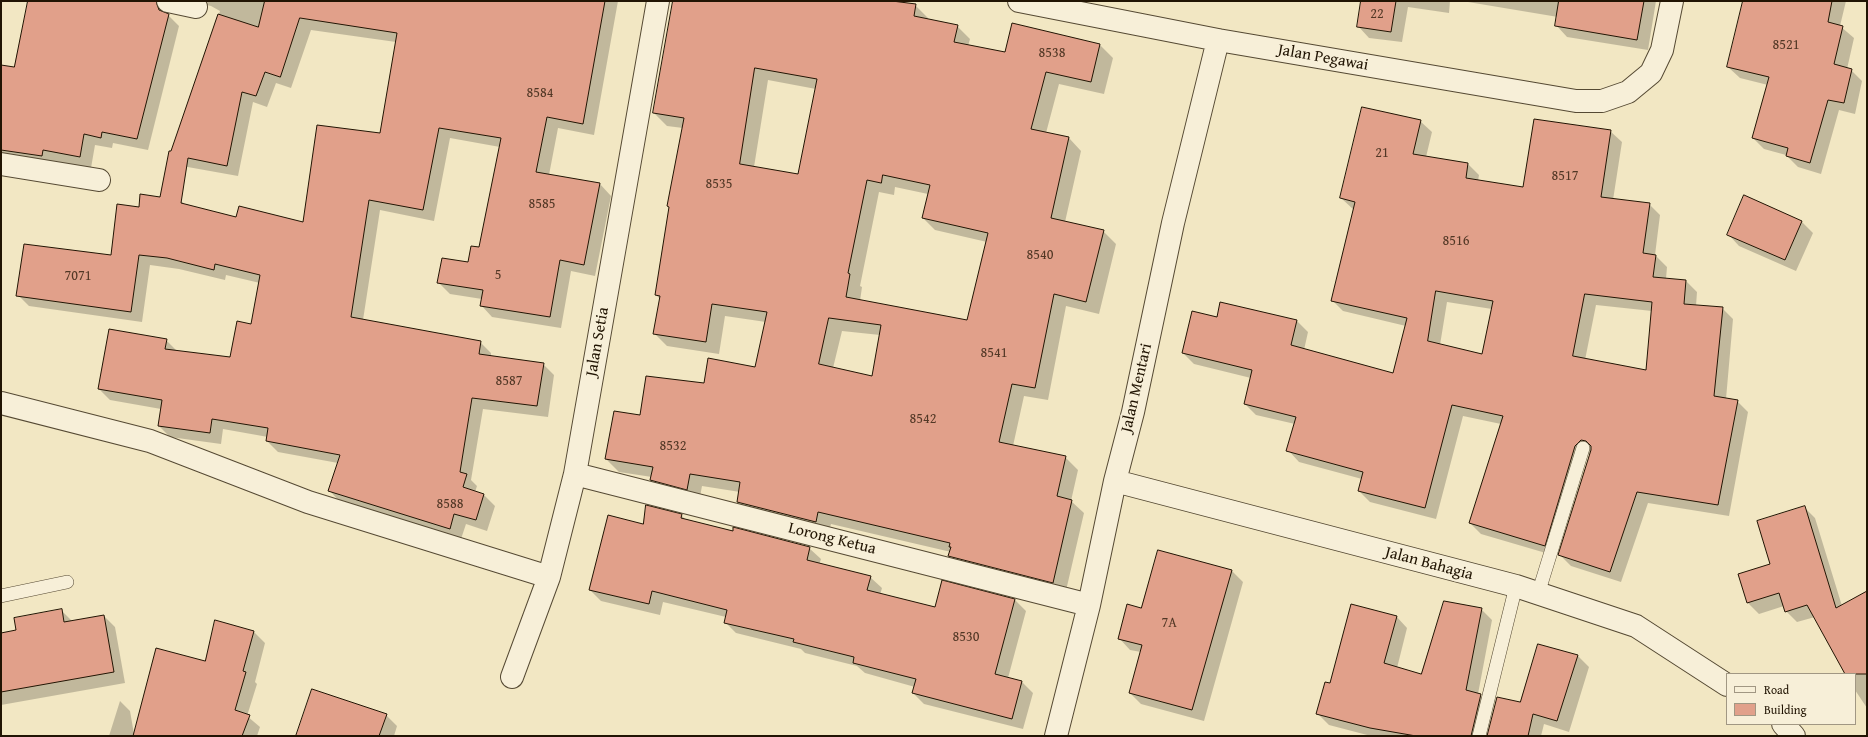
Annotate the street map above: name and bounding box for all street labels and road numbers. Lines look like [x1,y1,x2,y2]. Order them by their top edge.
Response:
street label: Jalan Pegawai [1276,41,1370,75]
street label: Jalan Setia [582,306,614,378]
street label: Jalan Mentari [1117,341,1157,435]
street label: Lorong Ketua [786,519,878,559]
street label: Jalan Bahagia [1383,543,1475,585]

